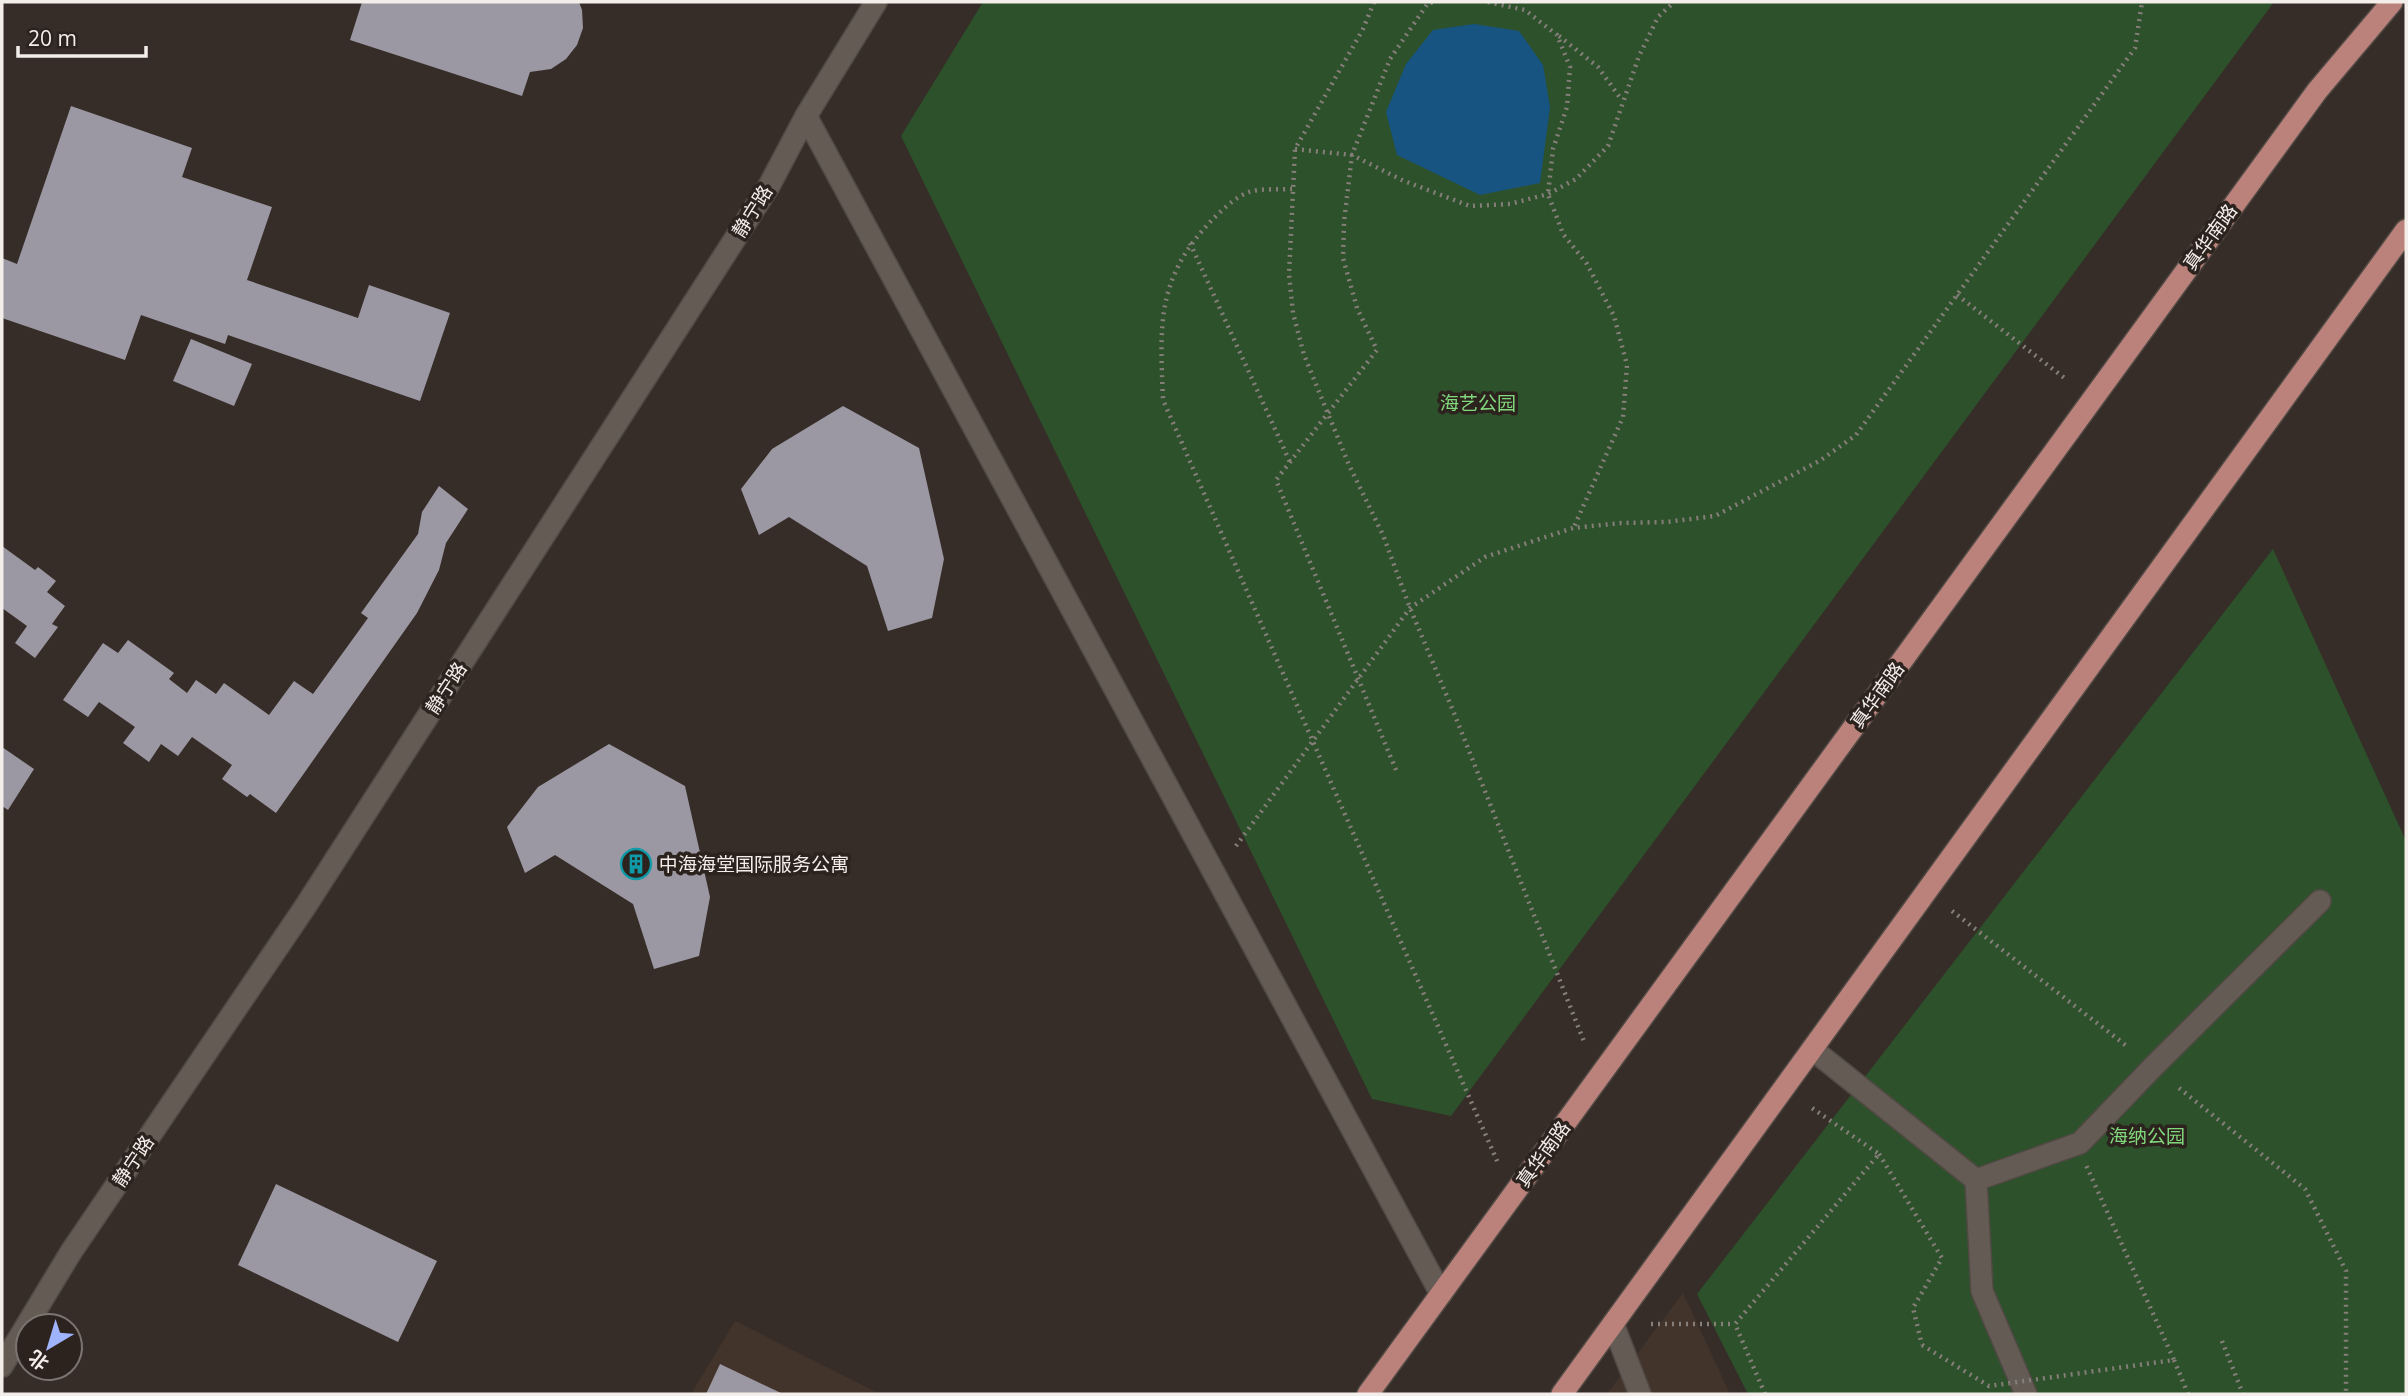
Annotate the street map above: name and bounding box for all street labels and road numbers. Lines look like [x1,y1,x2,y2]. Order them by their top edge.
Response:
street label: 静宁路 [726,180,778,242]
street label: 真华南路 [2177,199,2243,275]
street label: 静宁路 [420,657,472,719]
street label: 真华南路 [1844,657,1910,733]
street label: 真华南路 [1510,1116,1576,1192]
street label: 静宁路 [106,1130,160,1192]

